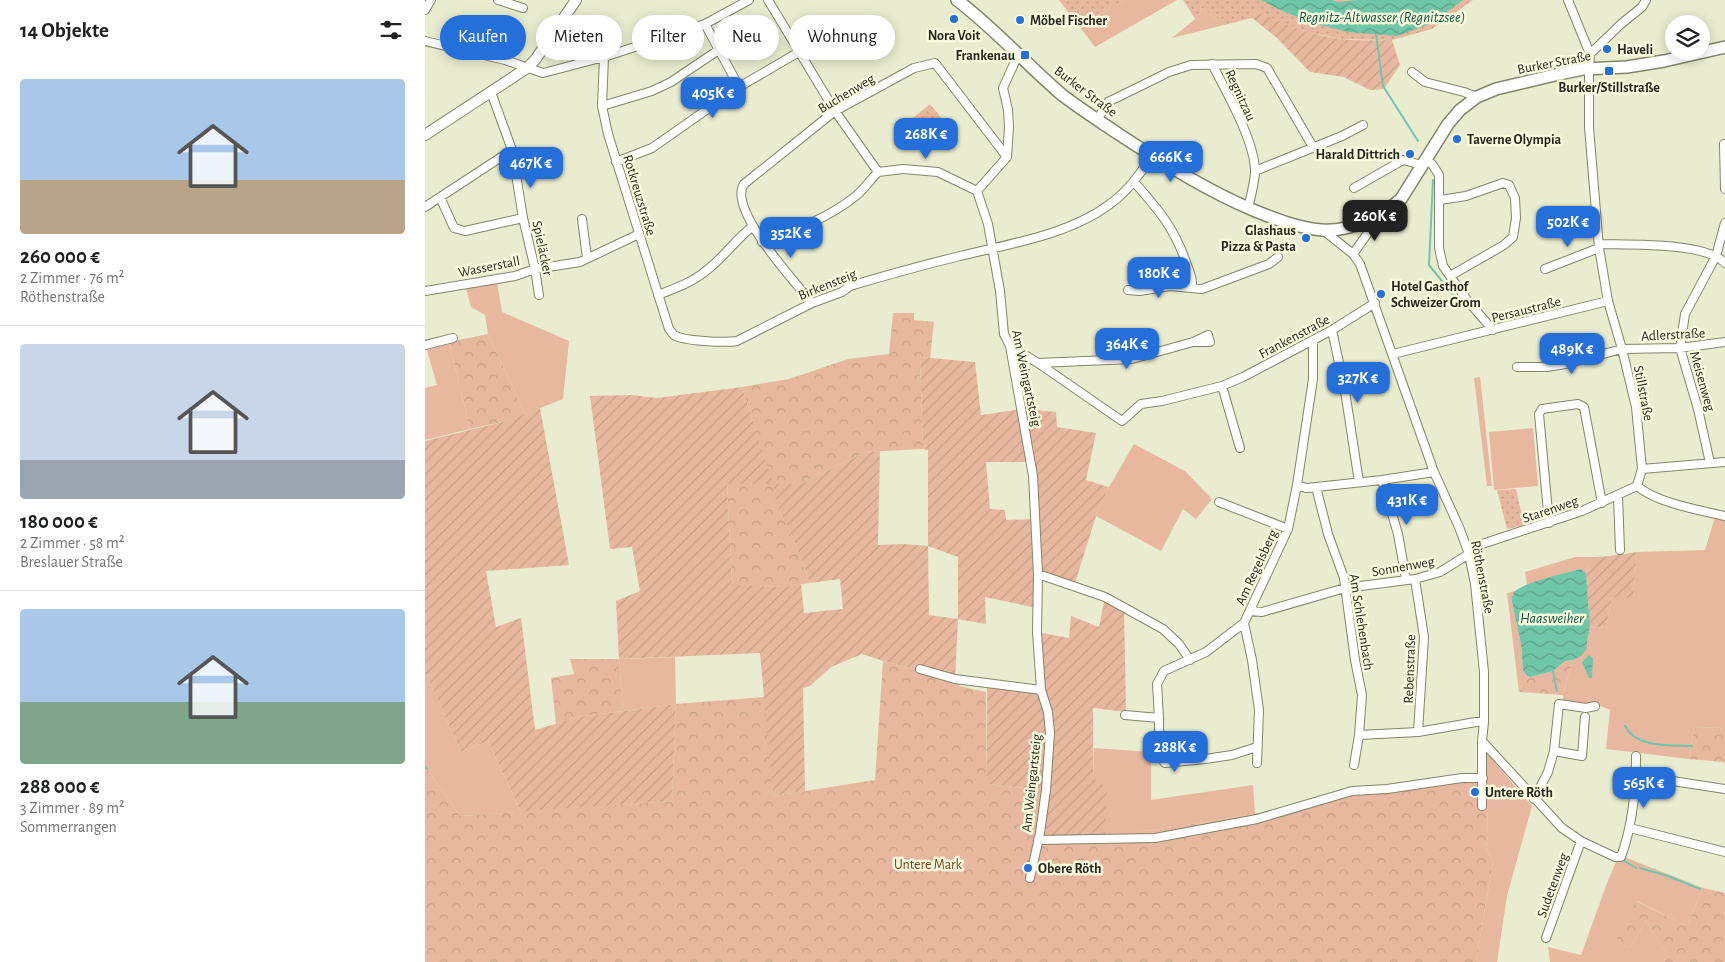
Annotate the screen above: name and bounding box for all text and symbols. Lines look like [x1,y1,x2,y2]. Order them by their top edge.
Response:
water label: Regnitz-Altwasser (Regnitzsee) [1299,10,1465,25]
marker: Nora Voit [948,13,960,25]
marker: Möbel Fischer [1014,14,1026,26]
place label: Möbel Fischer [1030,14,1107,28]
chip: Kaufen [440,15,526,60]
chip: Mieten [536,15,622,60]
chip: Filter [632,15,704,60]
chip: Neu [714,15,779,60]
chip: Wohnung [789,15,895,60]
map controls [1665,15,1710,60]
button: layers [1665,15,1710,60]
icon: filters [377,16,405,44]
text: 14 Objekte [20,20,109,41]
place label: Nora Voit [928,29,981,43]
marker: Haveli [1601,43,1613,55]
place label: Haveli [1617,43,1653,57]
place label: Frankenau [955,49,1016,63]
marker: Frankenau [1019,49,1031,61]
street label: Burker Straße [1516,49,1592,77]
street label: Burker Straße [1051,64,1119,120]
marker: Burker/Stillstraße [1603,65,1615,77]
street label: Regnitzau [1222,68,1258,123]
street label: Buchenweg [816,72,877,116]
pin: 405K € [672,76,754,119]
place label: Burker/Stillstraße [1558,81,1660,95]
text: 405K € [692,85,734,101]
icon: home [168,111,258,201]
pin: 268K € [885,118,967,160]
text: 268K € [905,126,947,142]
marker: Taverne Olympia [1451,133,1463,145]
place label: Taverne Olympia [1467,133,1562,147]
pin: 666K € [1130,140,1212,183]
pin: 467K € [490,146,572,189]
place label: Harald Dittrich [1316,148,1400,162]
marker: Harald Dittrich [1404,148,1416,160]
text: 666K € [1150,149,1192,165]
street label: Rotkreuzstraße [620,153,658,237]
text: 467K € [510,155,552,171]
pin: 260K € [1334,200,1416,242]
pin: 502K € [1527,206,1609,248]
text: 260K € [1354,208,1396,224]
text: 502K € [1547,214,1589,230]
pin: 352K € [750,216,832,259]
street label: Spieläcker [529,219,555,278]
place label: Glashaus Pizza & Pasta [1221,224,1296,254]
text: 352K € [771,225,811,241]
marker: Glashaus Pizza & Pasta [1300,232,1312,244]
text: 260 000 € [20,246,100,267]
street label: Wasserstall [457,254,521,280]
pin: 180K € [1118,256,1200,299]
text: 180K € [1138,265,1180,281]
street label: Birkensteig [796,267,859,303]
text: 2 Zimmer · 76 m² [20,270,124,286]
place label: Hotel Gasthof Schweizer Grom [1391,280,1481,310]
marker: Hotel Gasthof Schweizer Grom [1375,288,1387,300]
text: Röthenstraße [20,289,105,305]
street label: Persaustraße [1490,295,1562,325]
street label: Frankenstraße [1257,312,1332,361]
street label: Adlerstraße [1641,326,1705,344]
pin: 364K € [1086,328,1168,370]
street label: Am Weingartsteig [1009,329,1043,428]
pin: 489K € [1531,332,1613,375]
text: 364K € [1106,336,1148,352]
text: 489K € [1551,341,1593,357]
street label: Meisenweg [1687,350,1717,413]
pin: 327K € [1317,362,1399,404]
street label: Stillstraße [1631,364,1655,422]
text: 327K € [1338,370,1378,386]
icon: home [168,377,258,467]
pin: 431K € [1366,484,1448,526]
text: 431K € [1387,492,1427,508]
street label: Starenweg [1521,494,1580,526]
text: 180 000 € [20,511,98,532]
street label: Am Regelsberg [1233,527,1281,608]
text: 2 Zimmer · 58 m² [20,535,124,551]
street label: Röthenstraße [1468,539,1496,615]
text: Breslauer Straße [20,554,123,570]
street label: Sonnenweg [1371,555,1436,579]
street label: Am Schlehenbach [1346,573,1376,671]
water label: Haasweiher [1520,611,1585,626]
street label: Rebenstraße [1402,634,1418,704]
icon: home [168,642,258,732]
pin: 288K € [1134,730,1216,773]
street label: Am Weingartsteig [1020,733,1044,833]
text: 288K € [1154,739,1196,755]
pin: 565K € [1603,766,1685,809]
text: 565K € [1624,775,1664,791]
text: 288 000 € [20,776,100,797]
marker: Untere Röth [1469,786,1481,798]
place label: Untere Röth [1485,786,1553,800]
text: 3 Zimmer · 89 m² [20,800,125,816]
text: Sommerrangen [20,819,117,835]
street label: Sudetenweg [1535,851,1571,919]
park label: Untere Mark [894,858,963,872]
marker: Obere Röth [1022,862,1034,874]
place label: Obere Röth [1038,862,1101,876]

